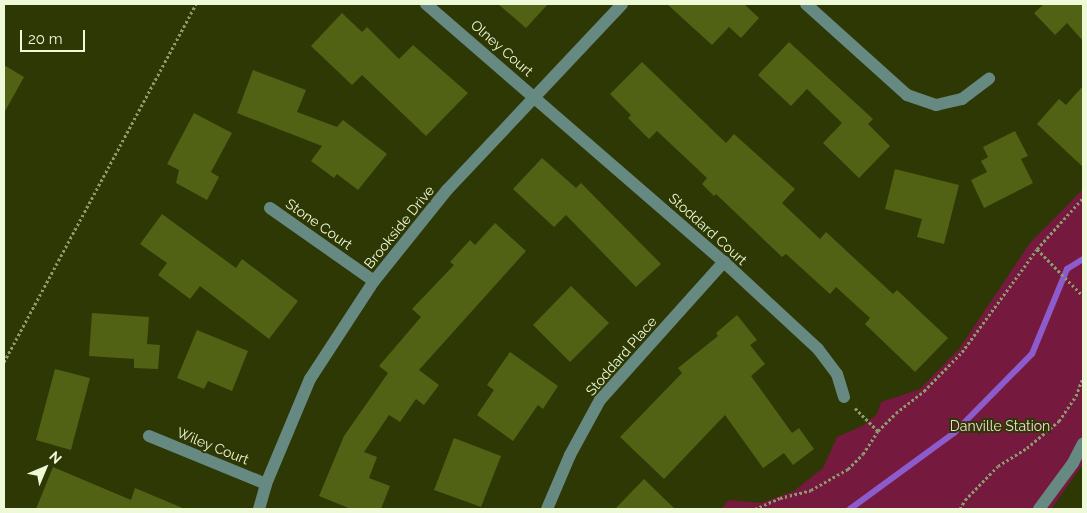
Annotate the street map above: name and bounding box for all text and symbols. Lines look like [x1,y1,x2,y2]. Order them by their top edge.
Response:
street label: Olney Court [467,16,537,80]
scale bar [22,20,88,52]
text: 20 m [28,30,63,48]
street label: Brookside Drive [360,182,438,272]
street label: Stoddard Court [666,190,750,268]
street label: Stone Court [283,195,355,253]
street label: Stoddard Place [582,313,660,399]
park label: Danville Station [950,418,1050,434]
street label: Wiley Court [174,424,252,468]
north arrow [20,443,70,493]
text: N [46,448,65,467]

